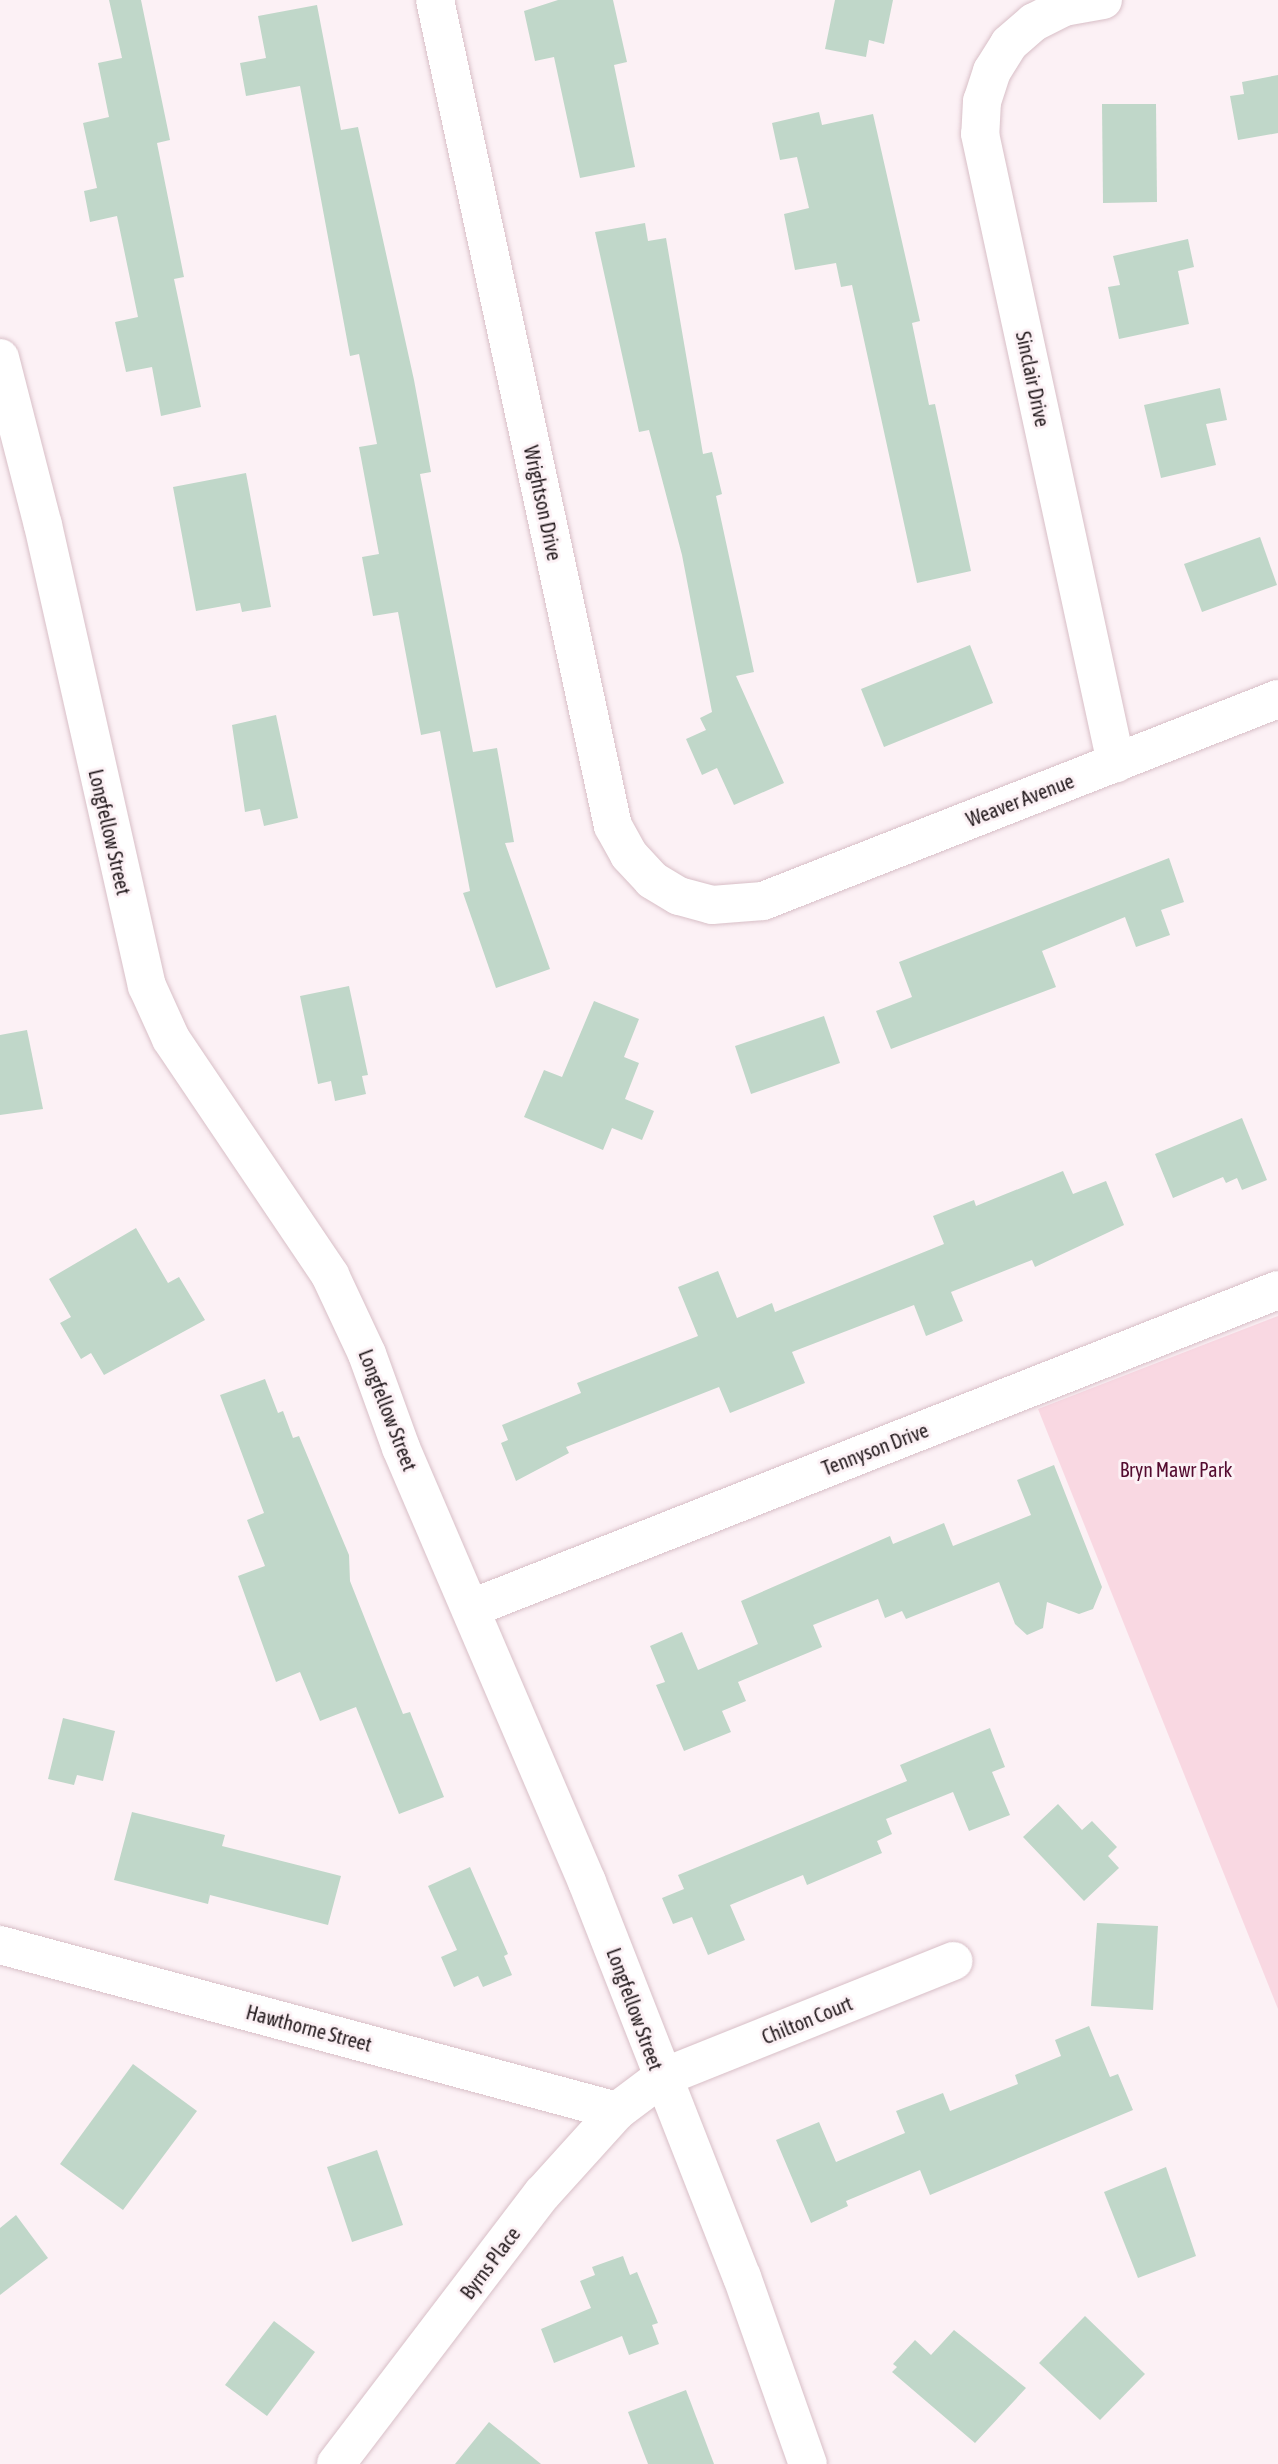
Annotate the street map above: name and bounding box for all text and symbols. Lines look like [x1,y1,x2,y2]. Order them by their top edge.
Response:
street label: Sinclair Drive [1011,329,1055,429]
street label: Wrightson Drive [519,443,567,563]
street label: Longfellow Street [84,767,136,897]
street label: Weaver Avenue [963,768,1077,832]
street label: Longfellow Street [354,1346,422,1474]
street label: Tennyson Drive [818,1418,932,1480]
park label: Bryn Mawr Park [1120,1457,1232,1481]
street label: Longfellow Street [602,1945,668,2073]
street label: Chilton Court [758,1991,856,2049]
street label: Hawthorne Street [244,2000,374,2056]
street label: Byrns Place [455,2222,525,2304]

